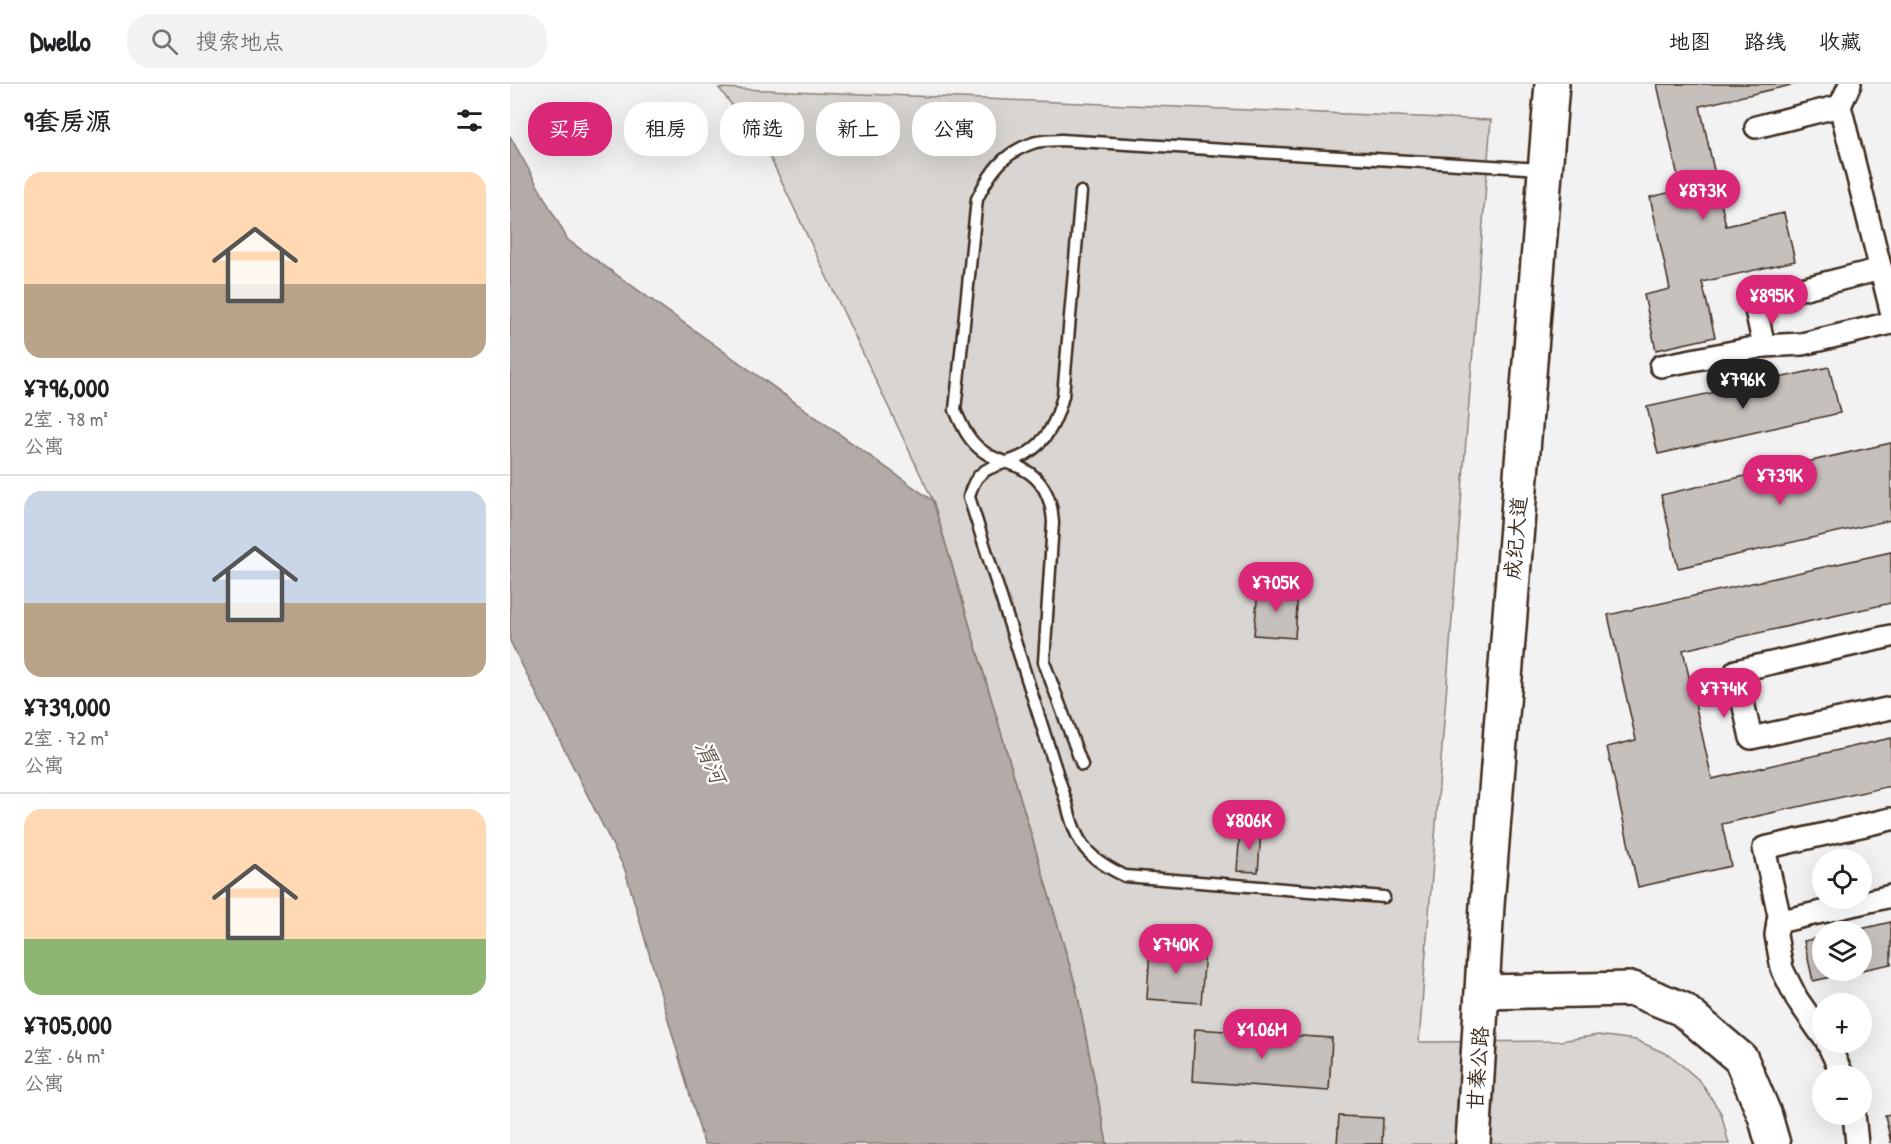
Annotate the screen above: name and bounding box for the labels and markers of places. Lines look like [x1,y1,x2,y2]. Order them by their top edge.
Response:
pin: ¥873K [1661,170,1745,221]
pin: ¥895K [1730,275,1814,326]
pin: ¥796K [1701,359,1785,410]
pin: ¥739K [1738,455,1822,506]
pin: ¥705K [1234,562,1318,613]
pin: ¥774K [1682,668,1766,719]
pin: ¥806K [1207,800,1291,851]
pin: ¥740K [1134,924,1218,975]
pin: ¥1.06M [1213,1009,1311,1060]

